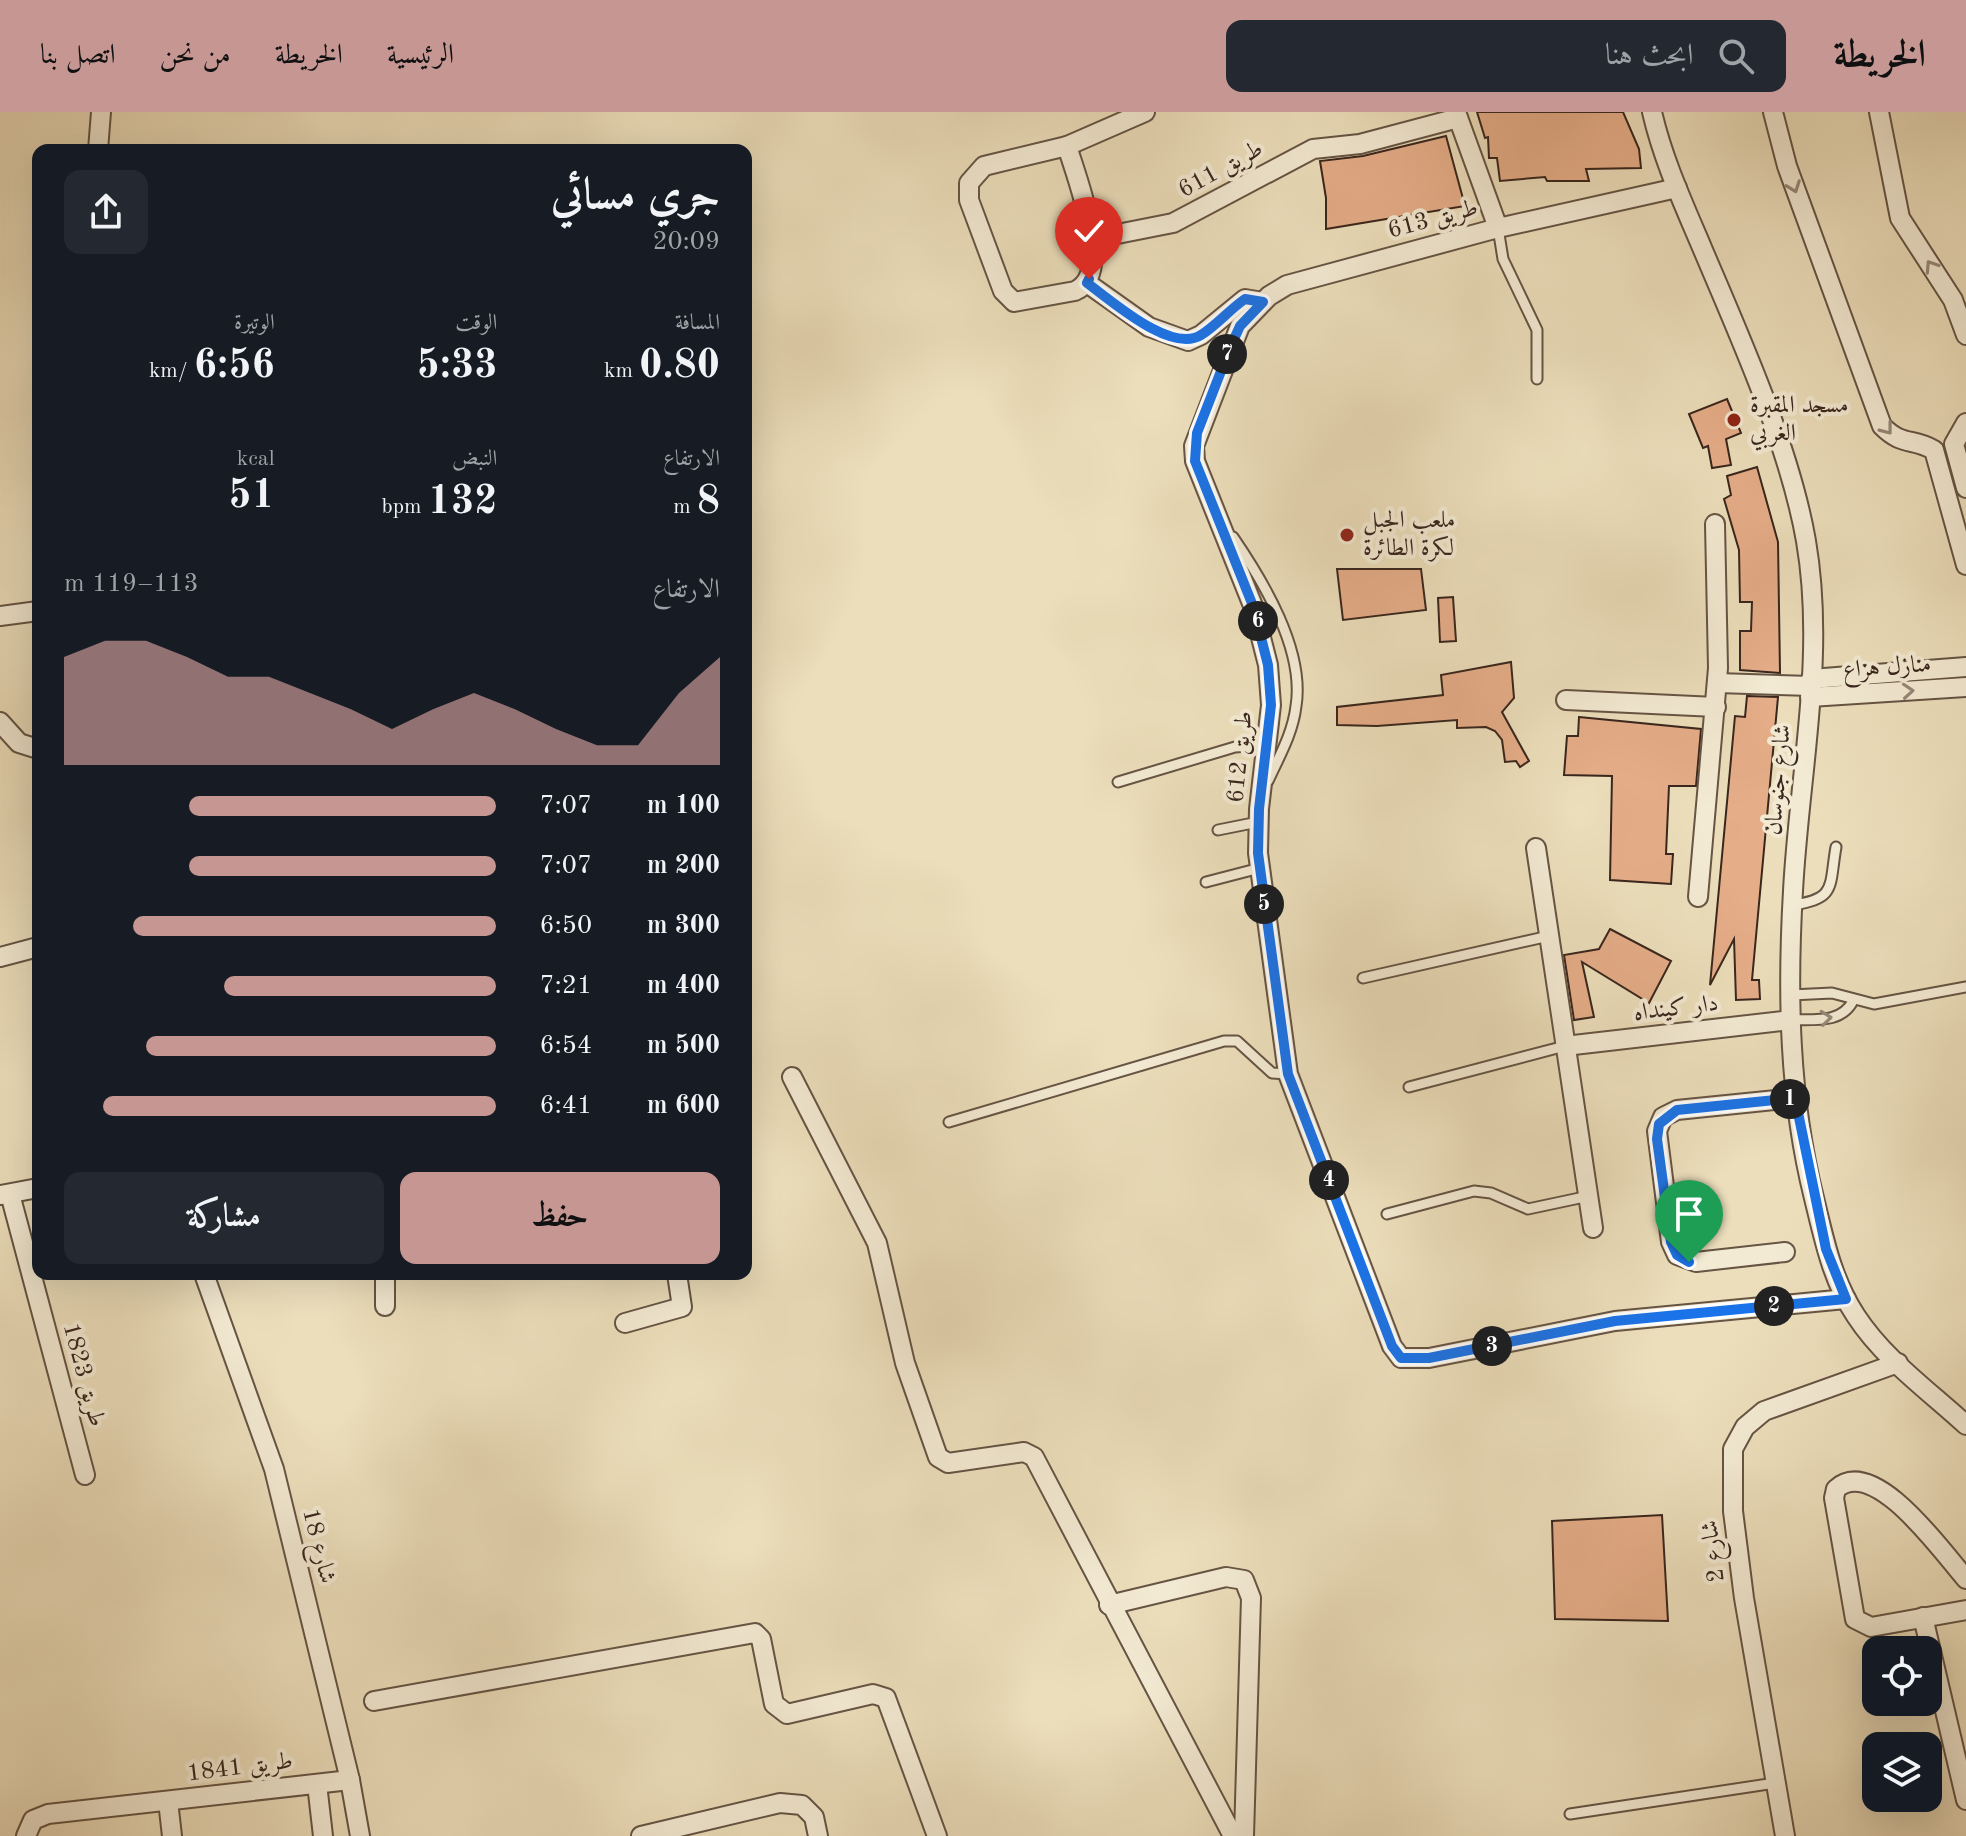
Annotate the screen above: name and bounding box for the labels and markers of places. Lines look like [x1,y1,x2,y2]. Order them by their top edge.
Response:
pin [1055,197,1123,279]
pin: 7 [1207,334,1247,374]
place label: مسجد المقبرة الغربي [1750,394,1849,451]
marker: مسجد المقبرة الغربي [1725,411,1743,429]
place label: ملعب الجبل لكرة الطائرة [1363,509,1455,562]
marker: ملعب الجبل لكرة الطائرة [1338,526,1356,544]
pin: 6 [1238,601,1278,641]
pin: 5 [1244,884,1284,924]
pin: 1 [1770,1079,1810,1119]
pin: 4 [1309,1160,1349,1200]
pin [1655,1180,1723,1262]
pin: 2 [1754,1286,1794,1326]
pin: 3 [1472,1326,1512,1366]

